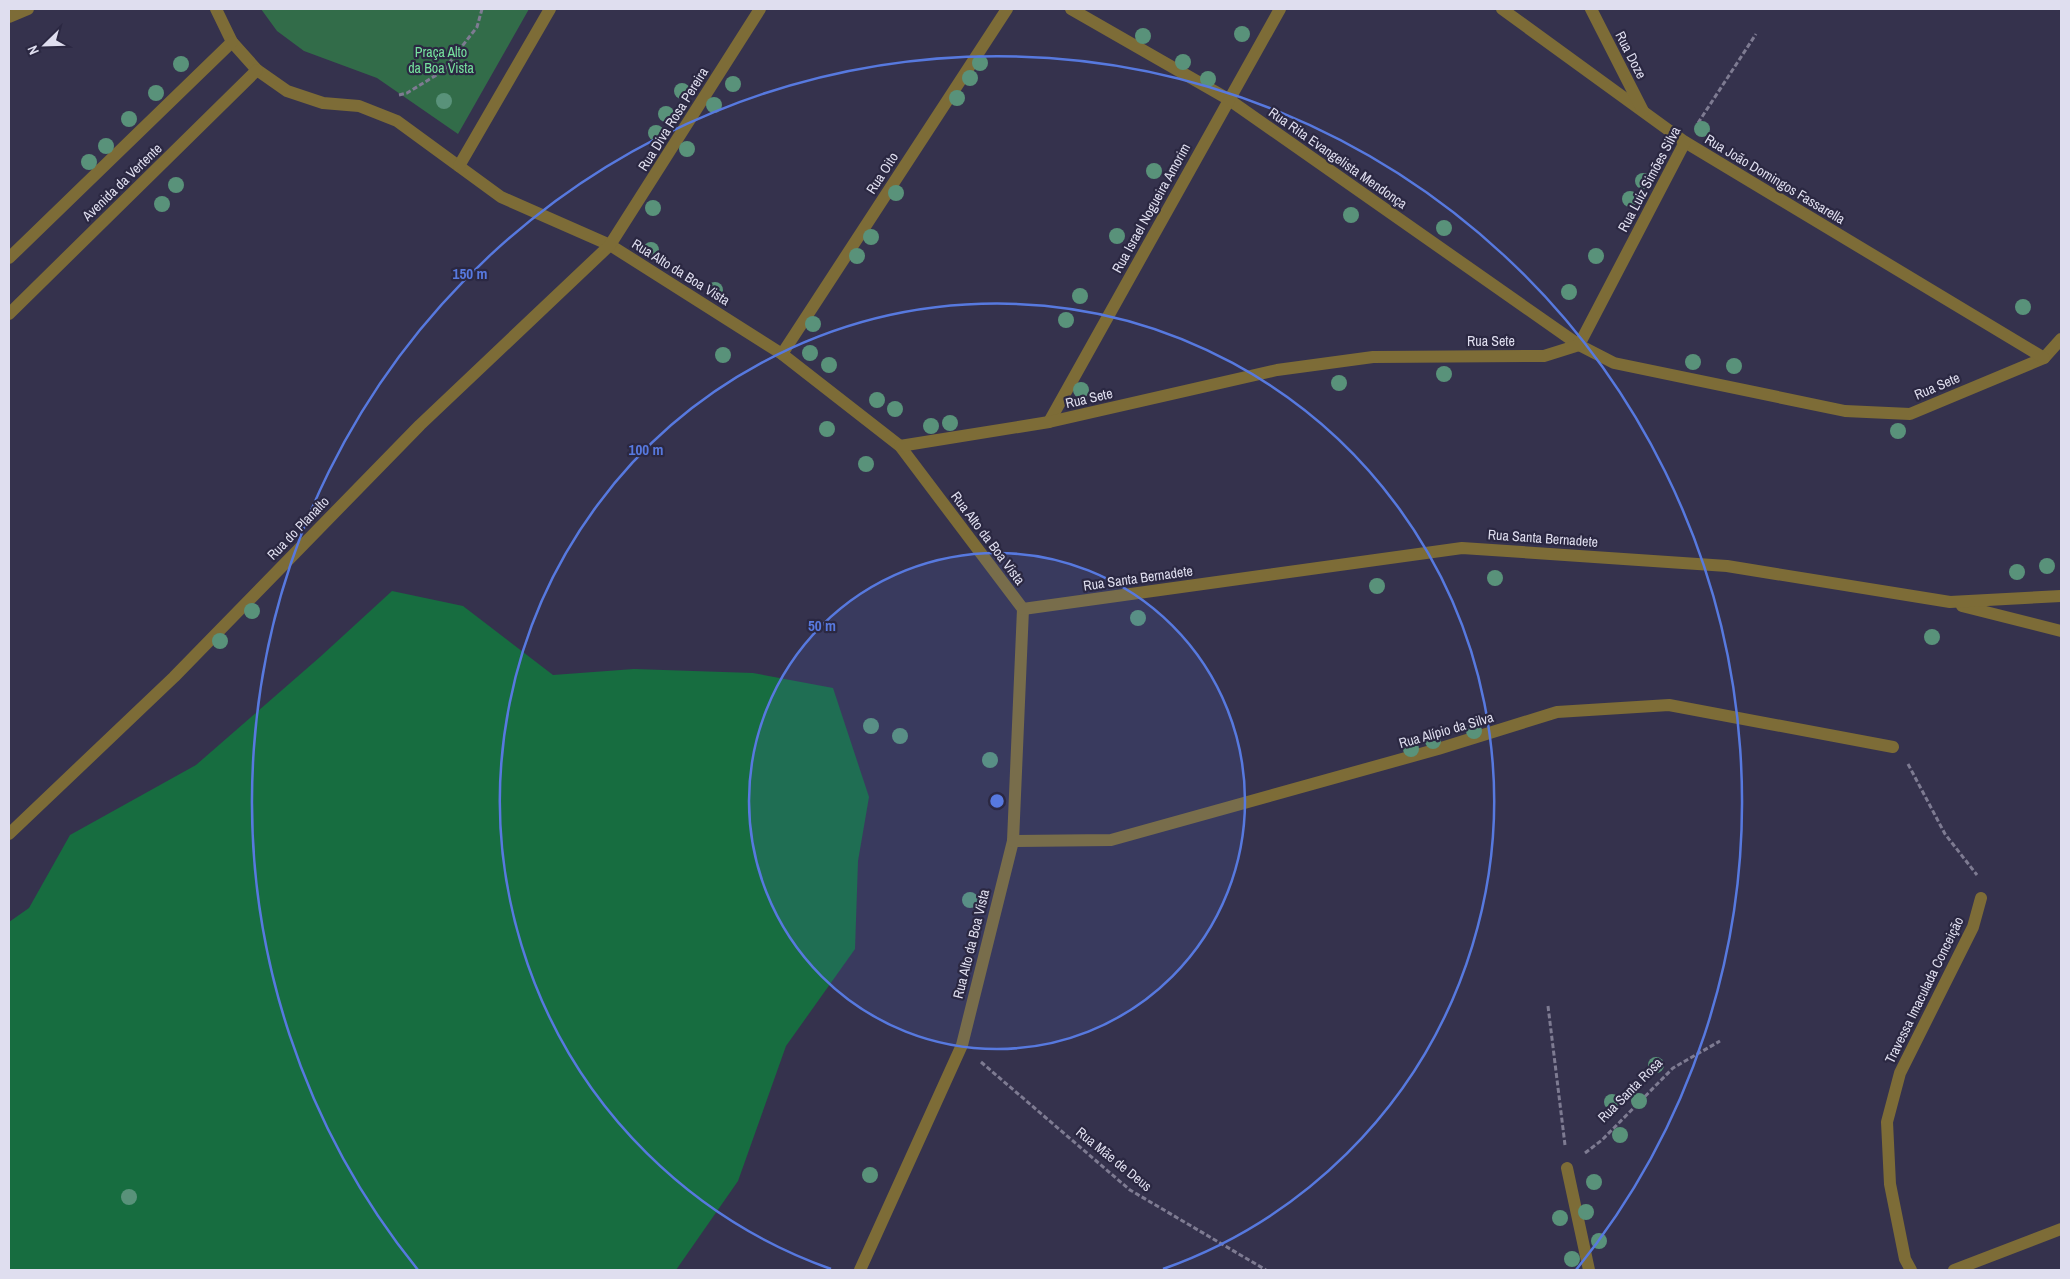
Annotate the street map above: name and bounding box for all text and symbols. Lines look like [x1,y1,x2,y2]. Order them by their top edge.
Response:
north arrow [20,20,70,70]
street label: Rua Doze [1611,28,1651,82]
text: N [23,43,43,57]
park label: Praça Alto da Boa Vista [408,43,474,77]
street label: Rua Diva Rosa Pereira [634,63,712,174]
street label: Rua Rita Evangelista Mendonça [1265,103,1411,213]
street label: Rua Luiz Simões Silva [1614,123,1685,235]
street label: Rua João Domingos Fassarella [1702,130,1849,228]
street label: Avenida da Vertente [78,139,166,225]
street label: Rua Israel Nogueira Amorim [1108,140,1194,276]
street label: Rua Oito [862,149,902,197]
street label: Rua Alto da Boa Vista [629,235,734,310]
text: 150 m [453,263,487,284]
street label: Rua Sete [1467,332,1515,350]
street label: Rua Sete [1911,368,1963,404]
street label: Rua Sete [1064,384,1114,412]
text: 100 m [629,439,663,460]
street label: Rua Alto da Boa Vista [947,488,1029,589]
street label: Rua do Planalto [263,492,333,564]
street label: Rua Santa Bernadete [1487,525,1599,551]
street label: Rua Santa Bernadete [1082,561,1194,595]
text: 50 m [808,615,836,636]
street label: Rua Alípio da Silva [1397,708,1496,752]
centre of rings [988,792,1006,810]
street label: Rua Alto da Boa Vista [949,887,993,1001]
street label: Travessa Imaculada Conceição [1881,914,1967,1066]
street label: Rua Santa Rosa [1594,1053,1667,1126]
street label: Rua Mãe de Deus [1072,1123,1156,1195]

